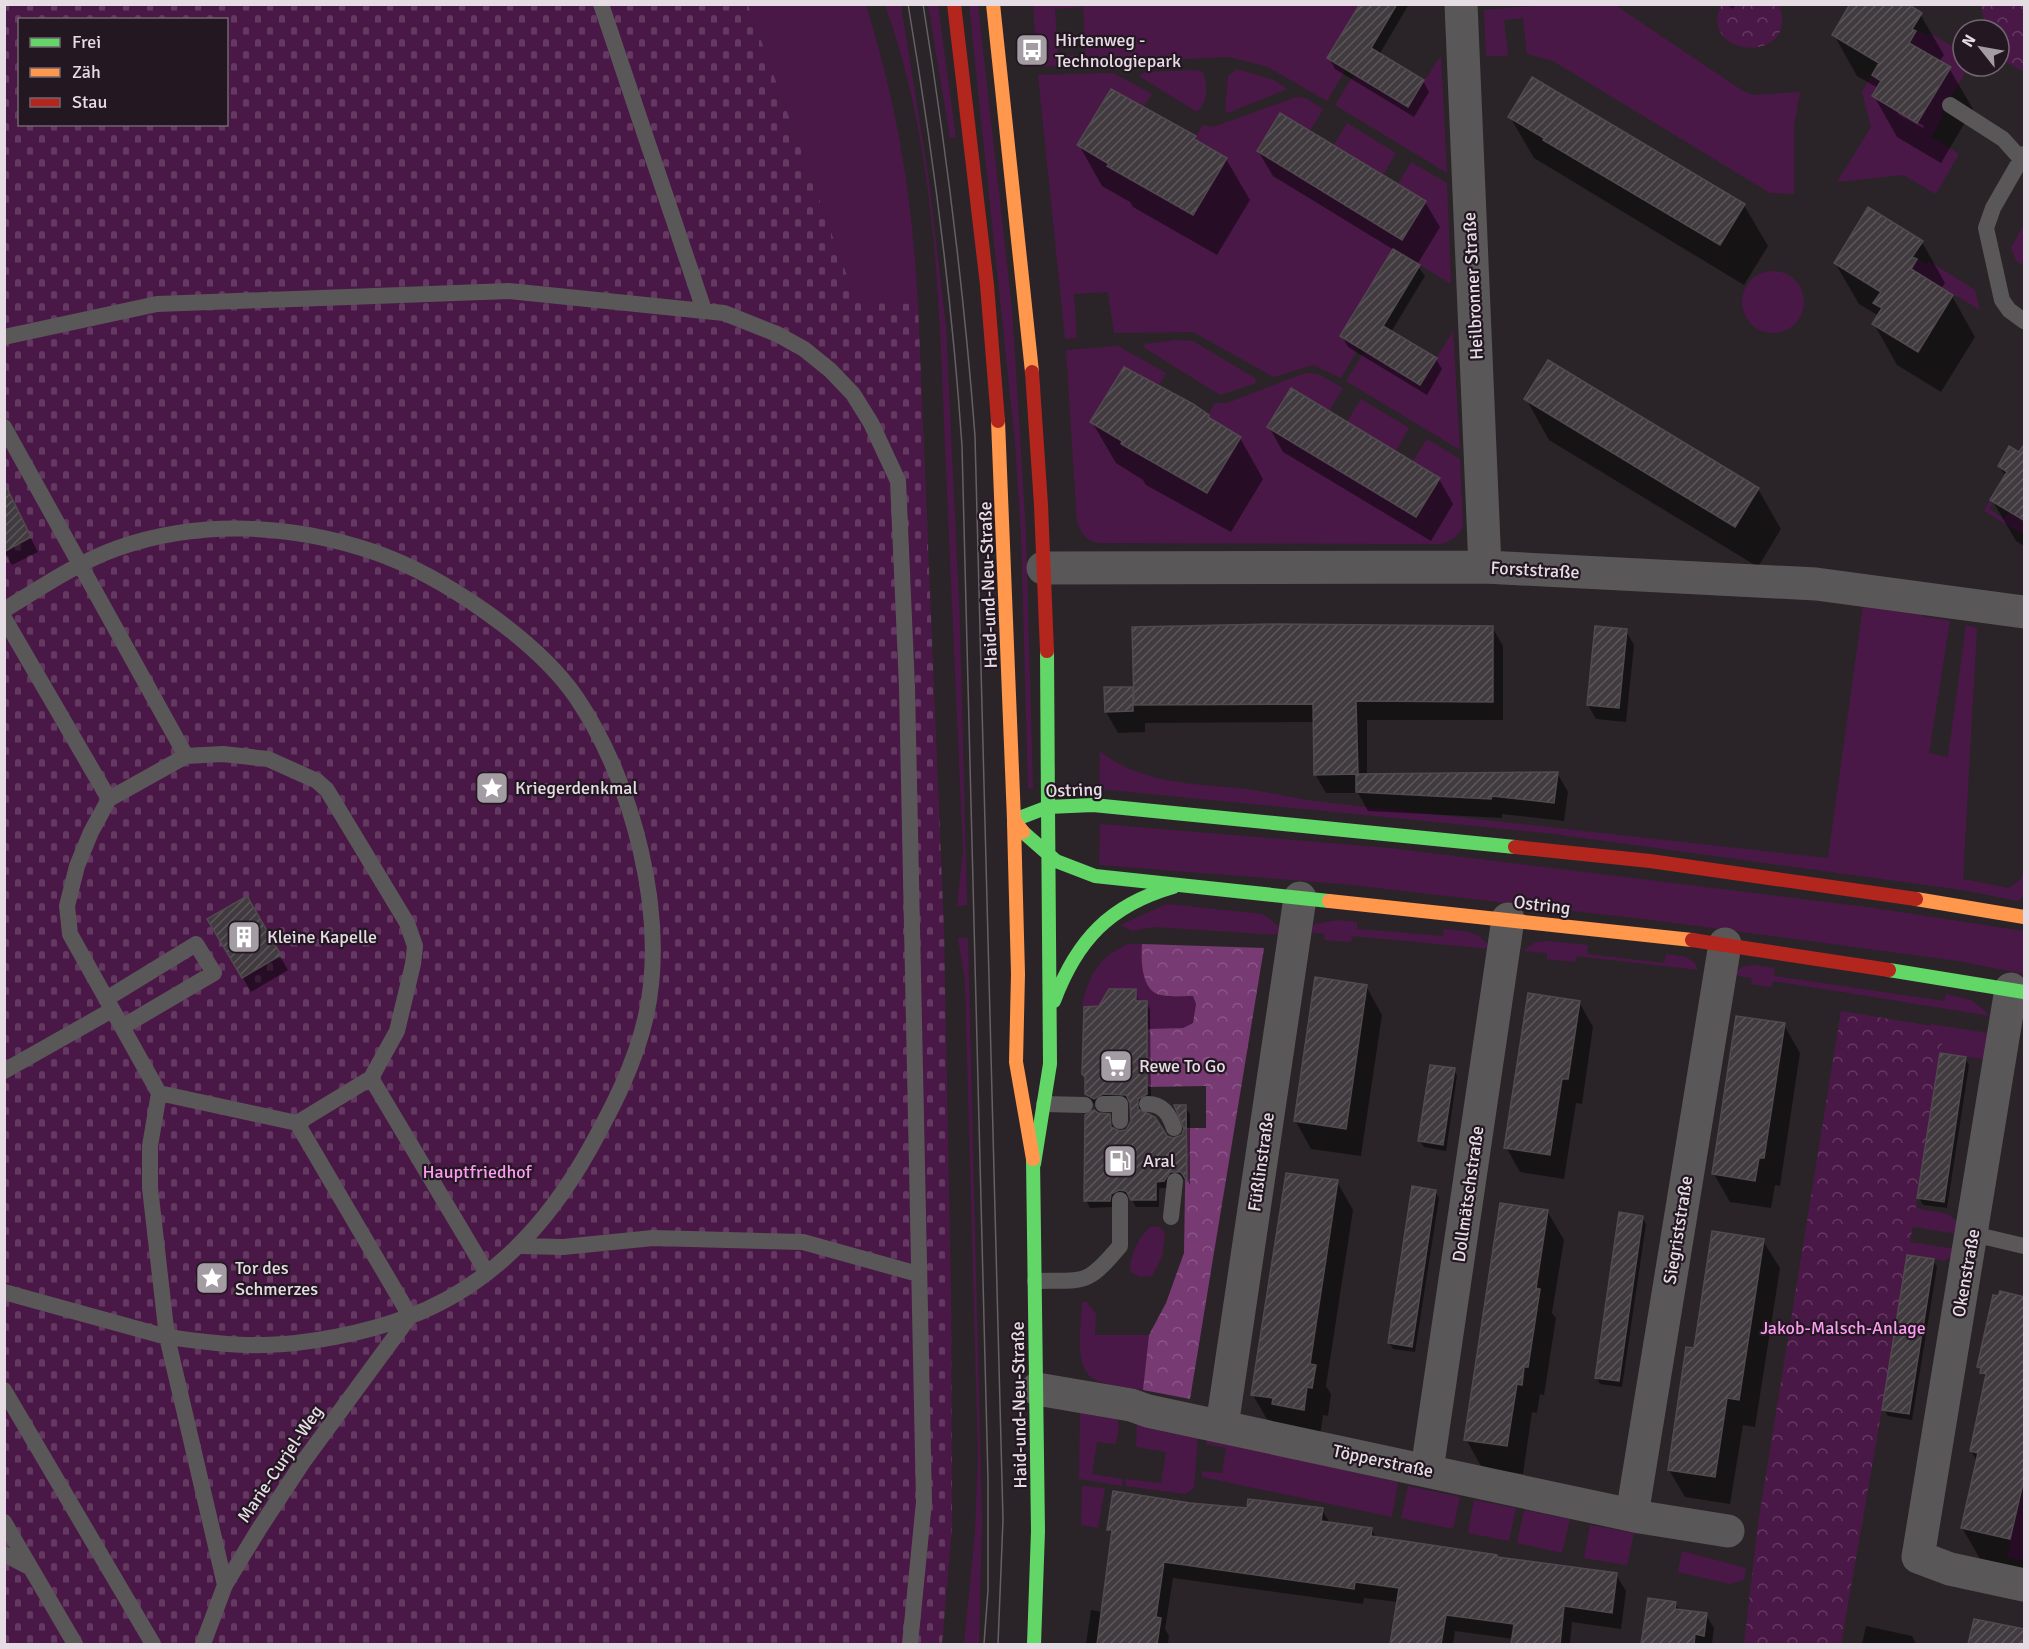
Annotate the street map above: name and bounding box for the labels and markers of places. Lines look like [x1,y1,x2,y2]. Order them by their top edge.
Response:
place label: Hirtenweg - Technologiepark [1055,29,1181,72]
bus stop icon: Hirtenweg - Technologiepark [1014,32,1050,68]
place icon: Kriegerdenkmal [474,770,510,806]
place label: Kriegerdenkmal [515,777,638,799]
building icon: Kleine Kapelle [226,919,262,955]
place label: Kleine Kapelle [267,926,377,948]
supermarket icon: Rewe To Go [1098,1048,1134,1084]
place label: Rewe To Go [1139,1055,1226,1077]
fuel station icon: Aral [1102,1143,1138,1179]
place label: Aral [1143,1150,1175,1172]
place label: Tor des Schmerzes [235,1257,318,1300]
place icon: Tor des Schmerzes [194,1260,230,1296]

